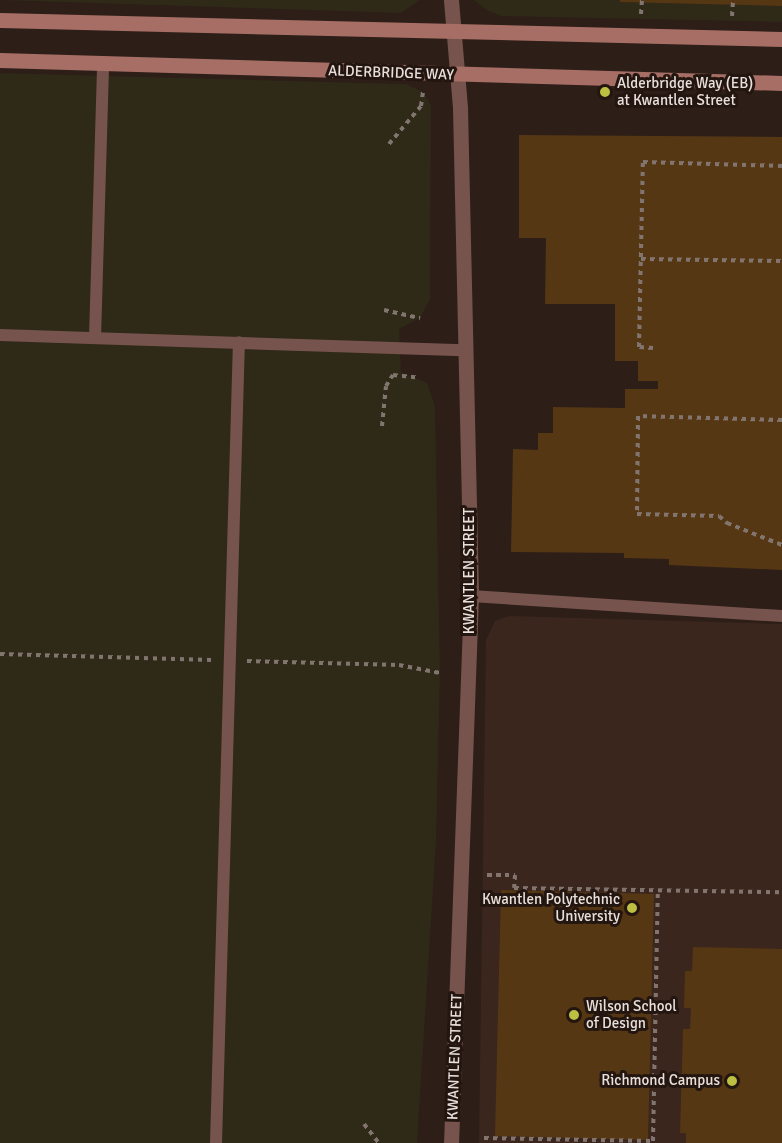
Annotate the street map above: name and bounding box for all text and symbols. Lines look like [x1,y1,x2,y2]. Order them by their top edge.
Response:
street label: ALDERBRIDGE WAY [328,62,454,84]
place label: Alderbridge Way (EB) at Kwantlen Street [617,74,753,109]
marker: Alderbridge Way (EB) at Kwantlen Street [598,85,612,99]
street label: KWANTLEN STREET [461,508,479,634]
place label: Kwantlen Polytechnic University [482,890,620,925]
marker: Kwantlen Polytechnic University [625,901,639,915]
street label: KWANTLEN STREET [444,994,466,1120]
place label: Wilson School of Design [586,997,677,1032]
marker: Wilson School of Design [567,1008,581,1022]
place label: Richmond Campus [601,1072,720,1090]
marker: Richmond Campus [725,1074,739,1088]

